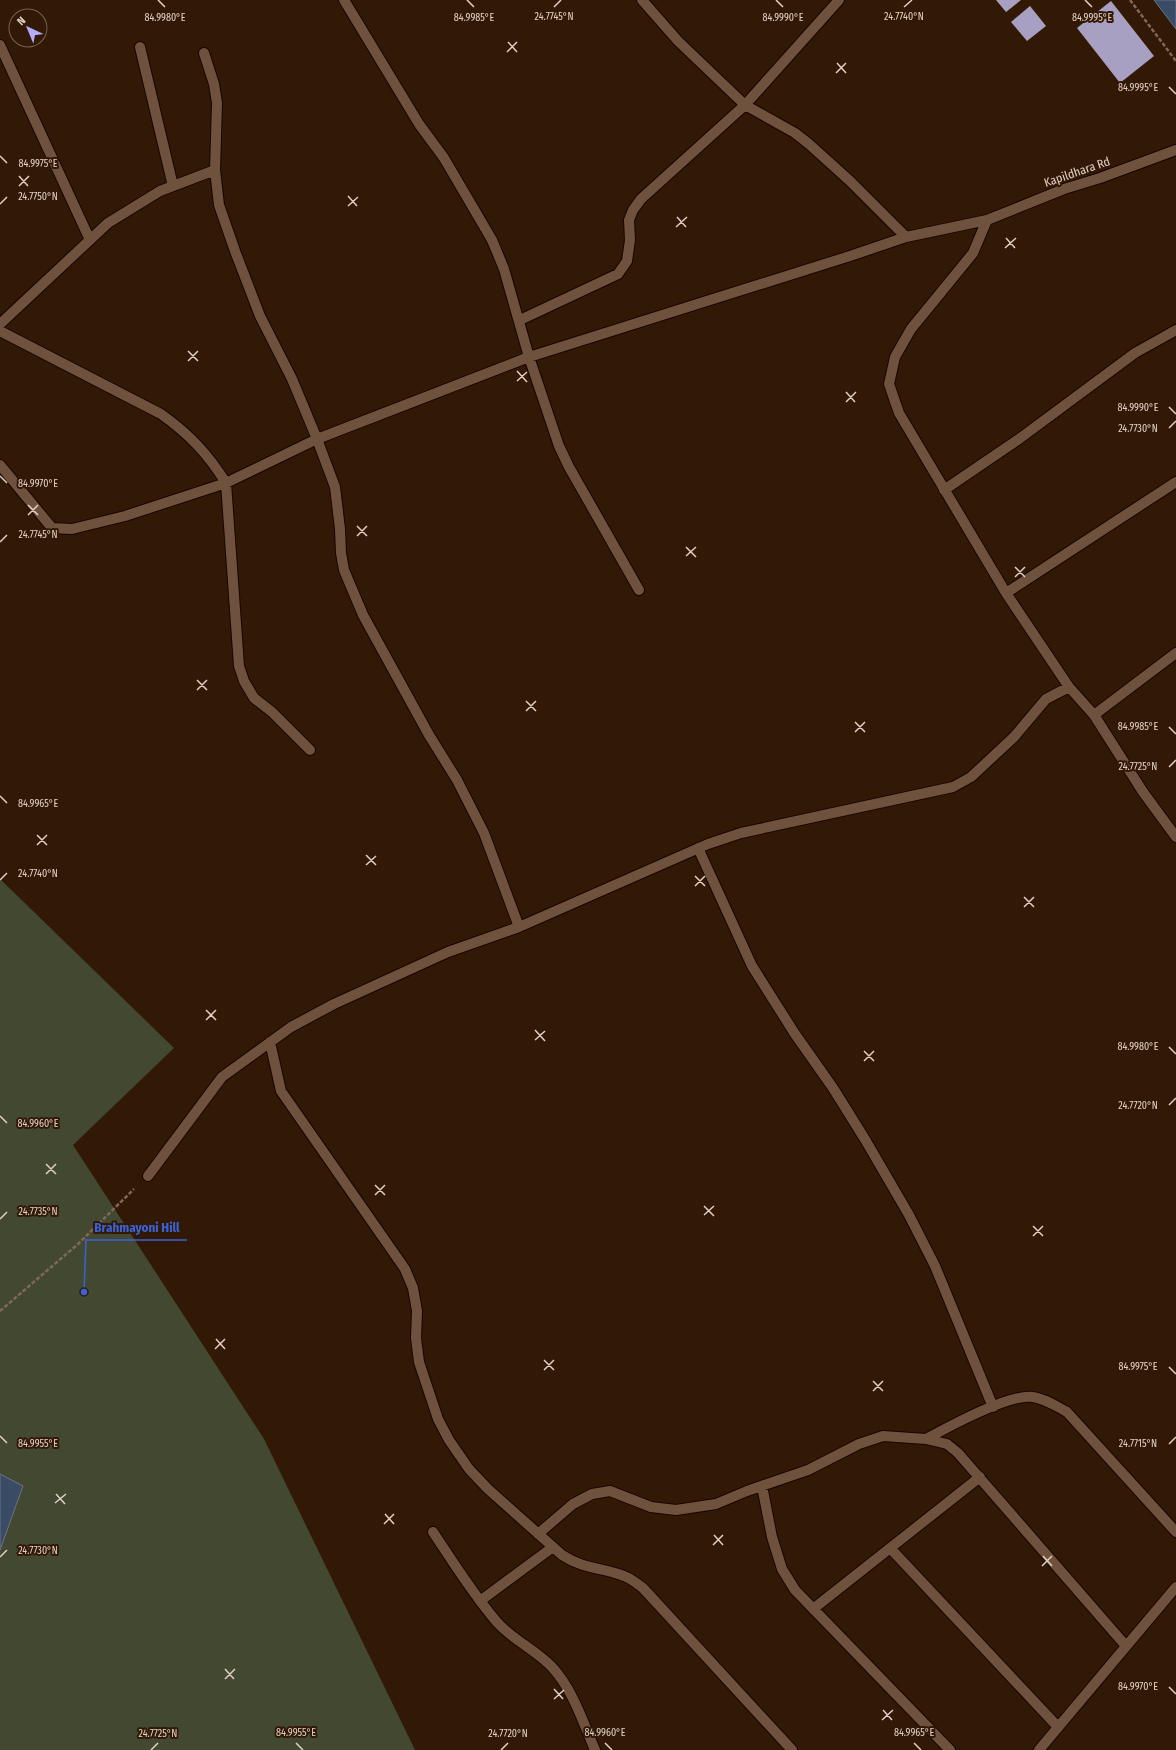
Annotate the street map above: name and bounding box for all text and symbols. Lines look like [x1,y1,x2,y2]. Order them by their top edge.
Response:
north arrow [8,8,48,48]
text: 24.7745°N [535,11,573,23]
text: 24.7740°N [884,11,924,23]
text: 84.9980°E [144,12,186,24]
text: 84.9985°E [454,12,494,24]
text: 84.9990°E [763,12,804,24]
text: 84.9995°E [1072,12,1112,24]
text: N [15,14,28,28]
text: 84.9995°E [1118,82,1158,94]
street label: Kapildhara Rd [1042,154,1112,190]
text: 84.9975°E [18,158,58,170]
text: 24.7750°N [18,191,58,203]
text: 84.9990°E [1118,402,1159,414]
text: 24.7730°N [1118,423,1158,435]
text: 84.9970°E [18,478,58,490]
text: 24.7745°N [19,529,57,541]
text: 84.9985°E [1118,721,1158,733]
text: 24.7725°N [1119,761,1157,773]
text: 84.9965°E [18,798,58,810]
text: 24.7740°N [18,868,58,880]
text: 84.9980°E [1117,1041,1159,1053]
text: 24.7720°N [1118,1100,1158,1112]
text: 84.9960°E [18,1118,59,1130]
text: 24.7735°N [19,1206,58,1218]
callout: Brahmayoni Hill [86,1215,187,1240]
text: Brahmayoni Hill [94,1220,180,1235]
text: 84.9975°E [1118,1361,1158,1373]
text: 84.9955°E [18,1438,58,1450]
text: 24.7715°N [1119,1438,1157,1450]
text: 24.7730°N [18,1545,58,1557]
text: 84.9970°E [1118,1681,1158,1693]
text: 84.9955°E [276,1727,316,1739]
text: 84.9960°E [585,1727,626,1739]
text: 84.9965°E [894,1727,934,1739]
text: 24.7725°N [139,1728,177,1740]
text: 24.7720°N [488,1728,528,1740]

